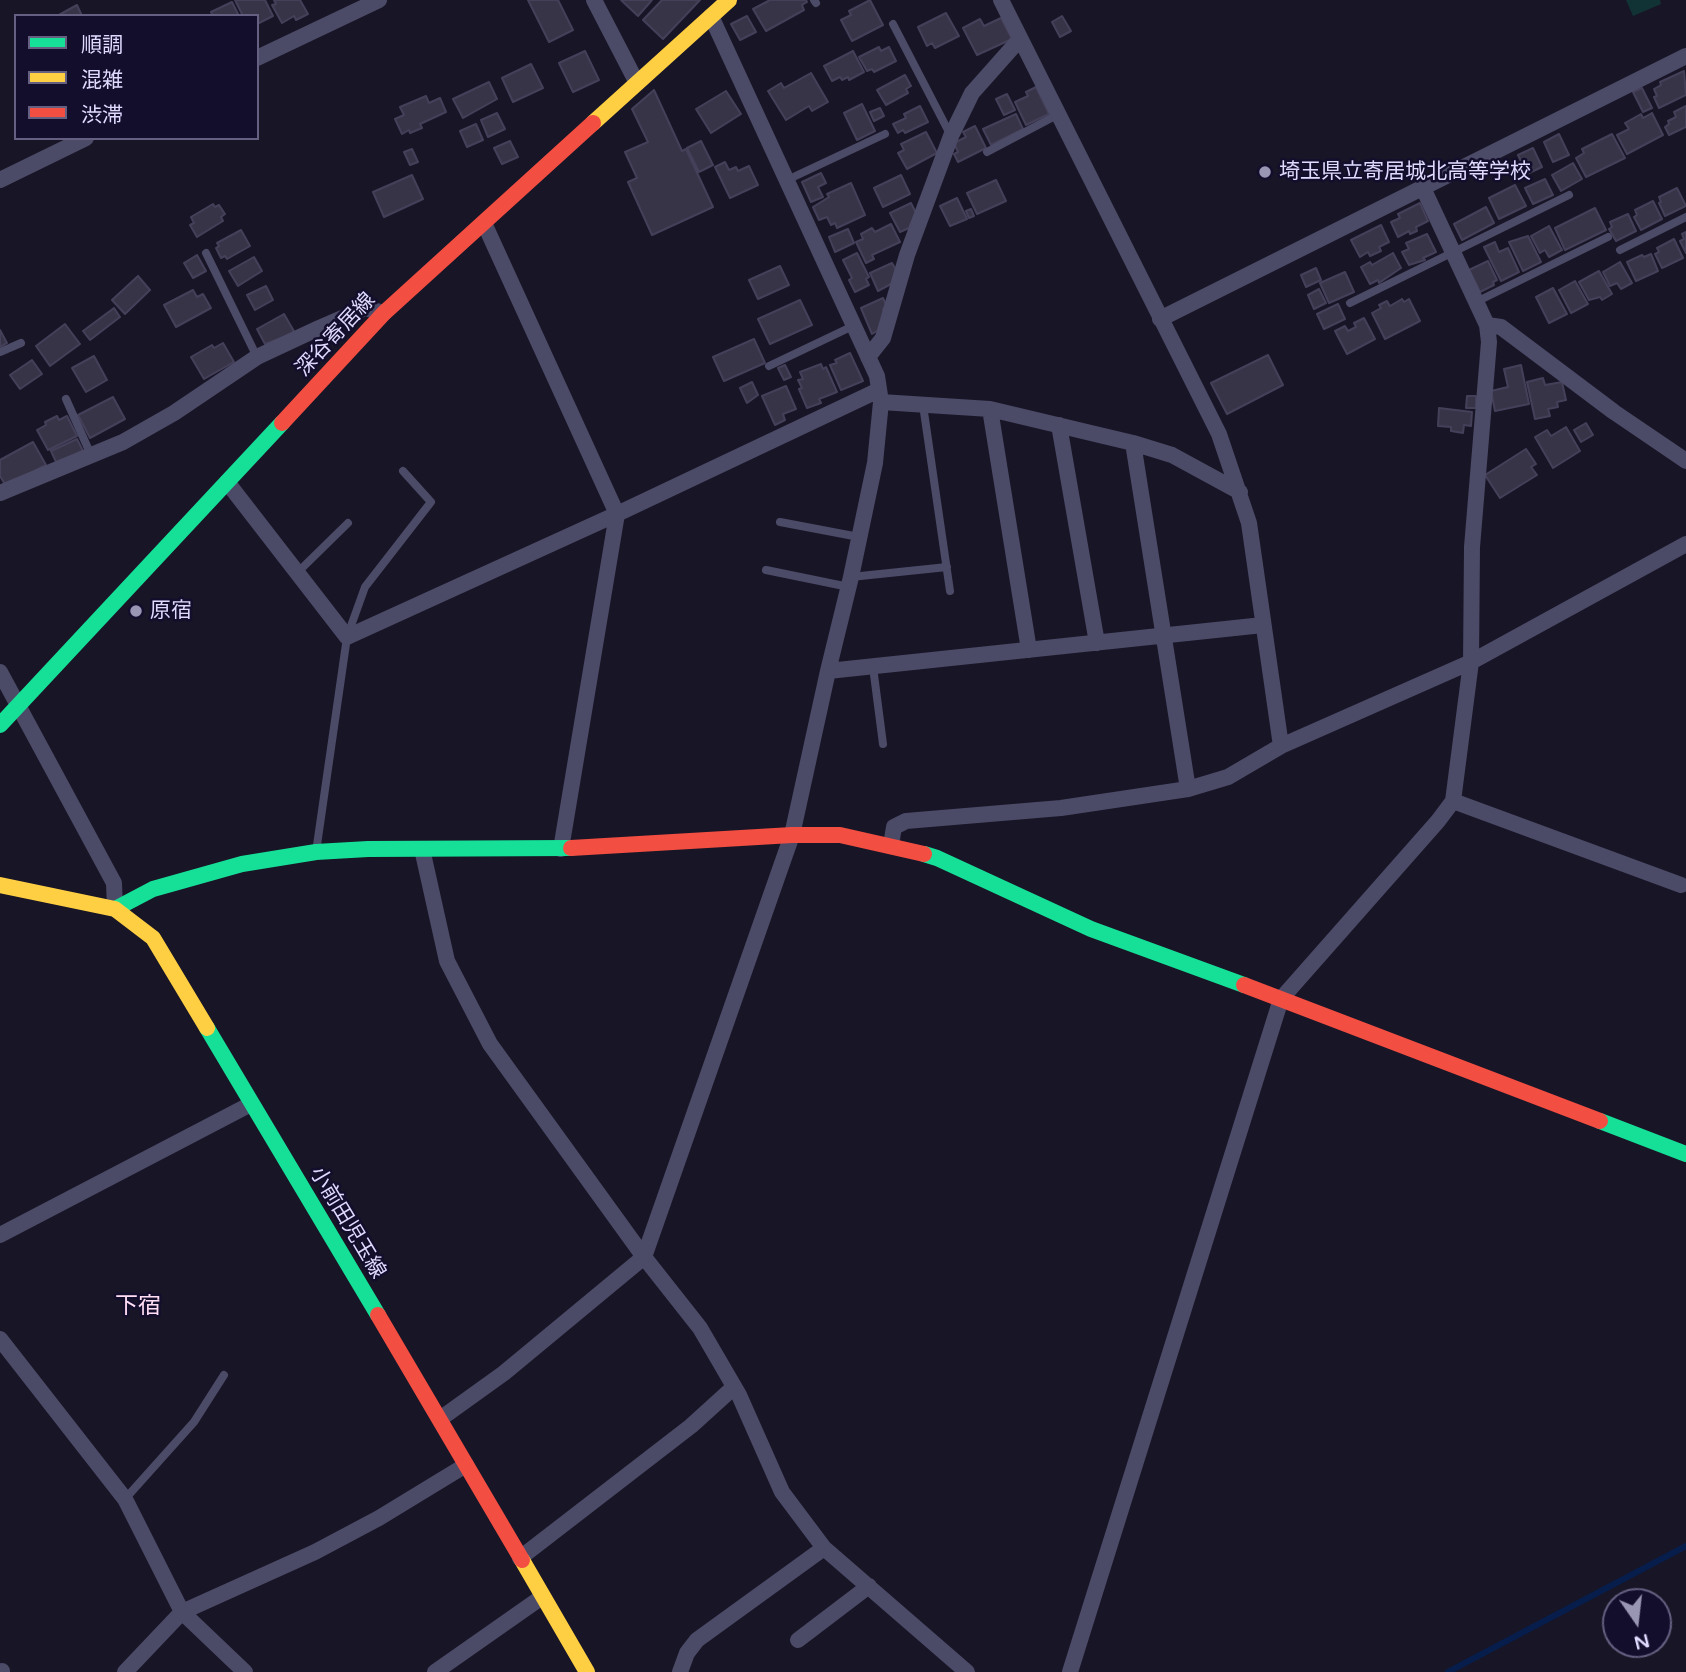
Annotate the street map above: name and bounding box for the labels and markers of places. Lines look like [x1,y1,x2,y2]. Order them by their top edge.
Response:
place label: 埼玉県立寄居城北高等学校 [1279,159,1531,185]
marker: 埼玉県立寄居城北高等学校 [1257,164,1273,180]
place label: 原宿 [150,598,192,624]
marker: 原宿 [128,603,144,619]

